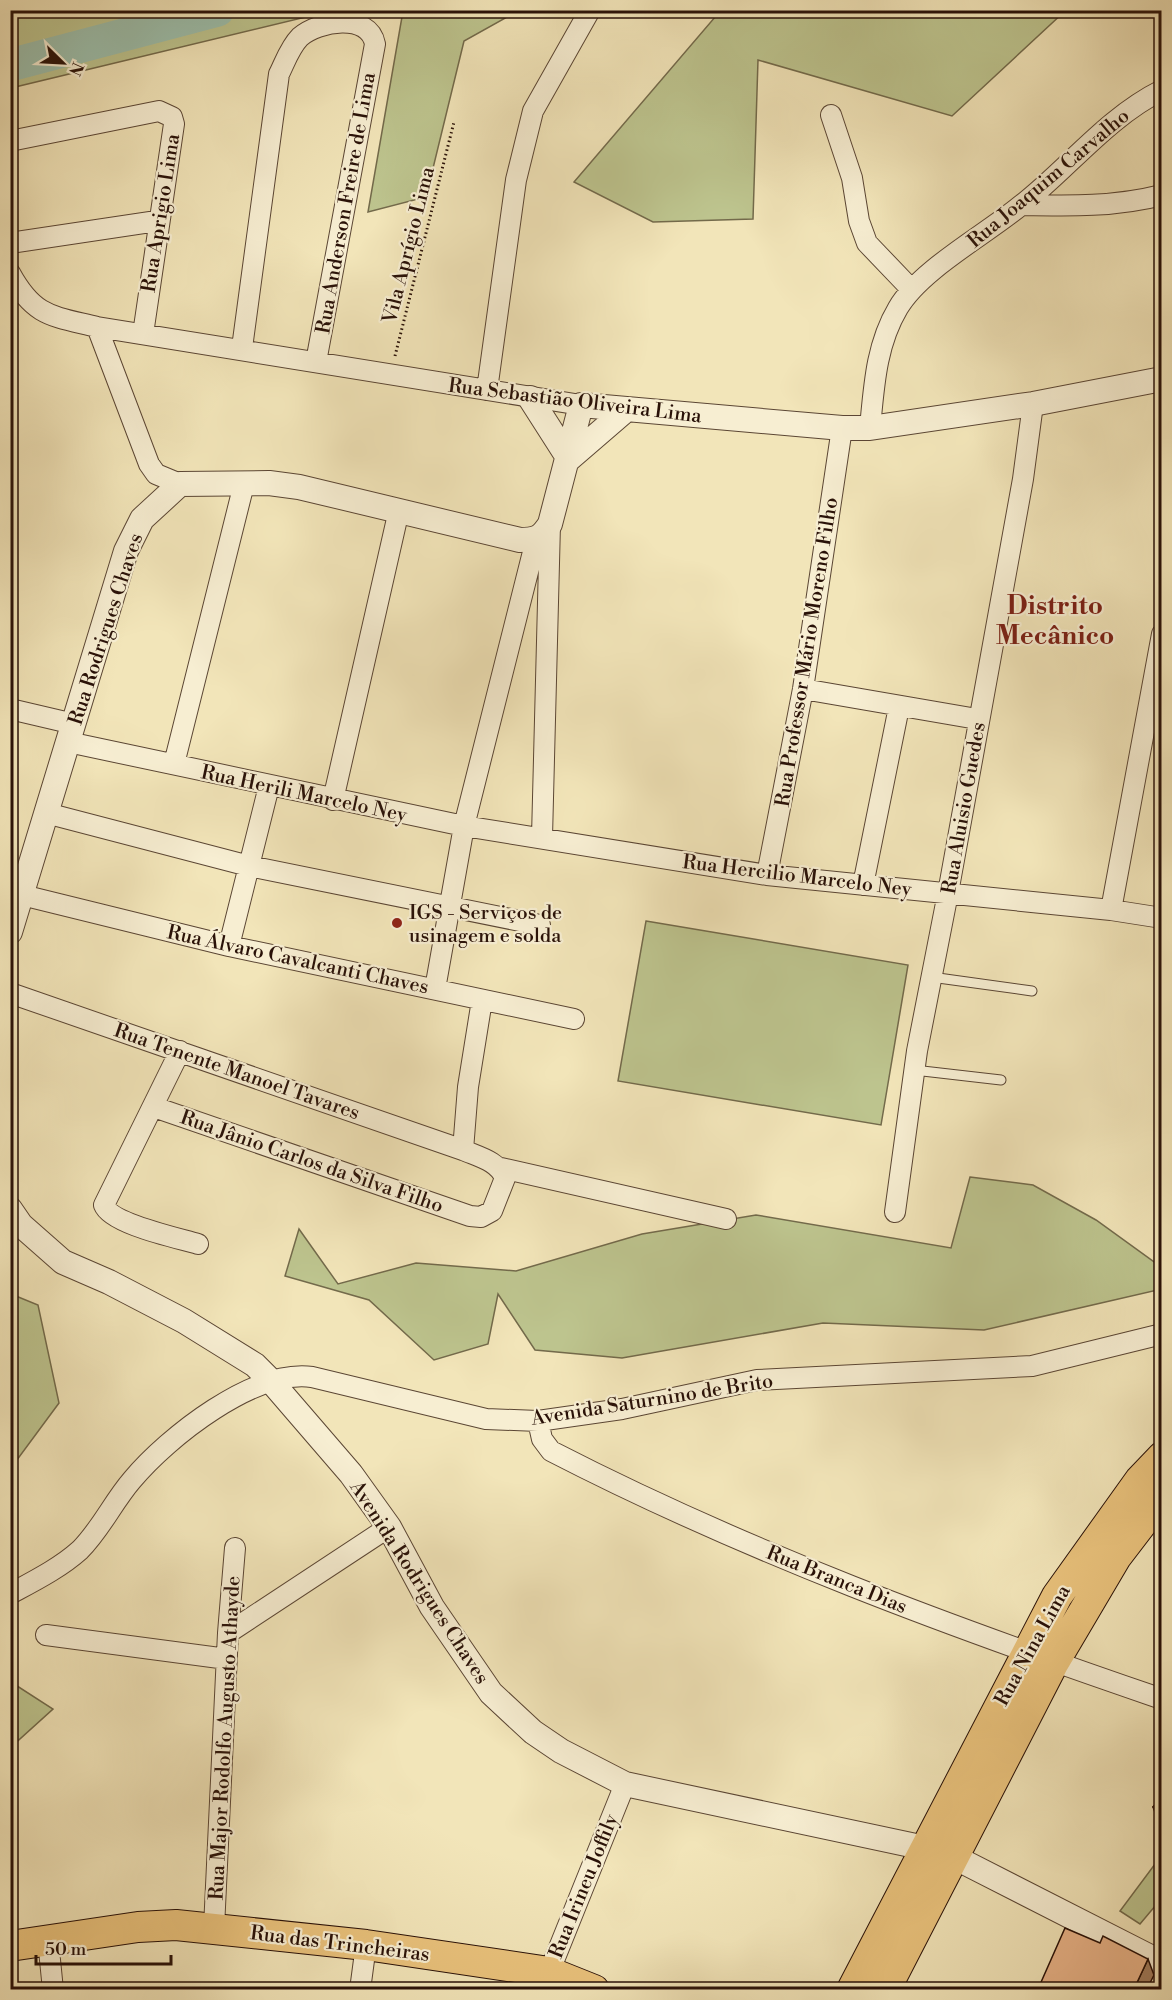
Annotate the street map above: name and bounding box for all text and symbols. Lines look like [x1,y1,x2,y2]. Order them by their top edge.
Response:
north arrow [33,33,93,93]
text: N [64,59,87,79]
street label: Rua Anderson Freire de Lima [311,70,382,336]
street label: Rua Joaquim Carvalho [963,104,1135,254]
street label: Rua Aprigio Lima [137,131,186,294]
street label: Vila Aprígio Lima [378,164,441,327]
street label: Rua Sebastião Oliveira Lima [447,374,704,430]
street label: Rua Professor Mário Moreno Filho [771,496,844,809]
street label: Rua Rodrigues Chaves [64,530,149,729]
district label: Distrito Mecânico [996,590,1114,652]
street label: Rua Aluisio Guedes [937,720,992,896]
street label: Rua Herili Marcelo Ney [198,760,409,829]
street label: Rua Hercilio Marcelo Ney [681,850,913,903]
place label: IGS - Serviços de usinagem e solda [409,901,562,949]
marker: IGS - Serviços de usinagem e solda [390,916,404,930]
street label: Rua Álvaro Cavalcanti Chaves [165,920,431,1000]
street label: Rua Tenente Manoel Tavares [110,1019,363,1126]
street label: Rua Jânio Carlos da Silva Filho [177,1106,446,1219]
street label: Avenida Saturnino de Brito [529,1369,775,1432]
street label: Avenida Rodrigues Chaves [343,1476,494,1689]
street label: Rua Branca Dias [762,1541,910,1620]
street label: Rua Major Rodolfo Augusto Athayde [205,1575,246,1901]
street label: Rua Nina Lima [990,1580,1077,1711]
street label: Rua Irineu Joffily [544,1811,625,1962]
street label: Rua das Trincheiras [249,1921,431,1968]
scale bar [36,1928,171,1966]
text: 50 m [45,1938,87,1961]

